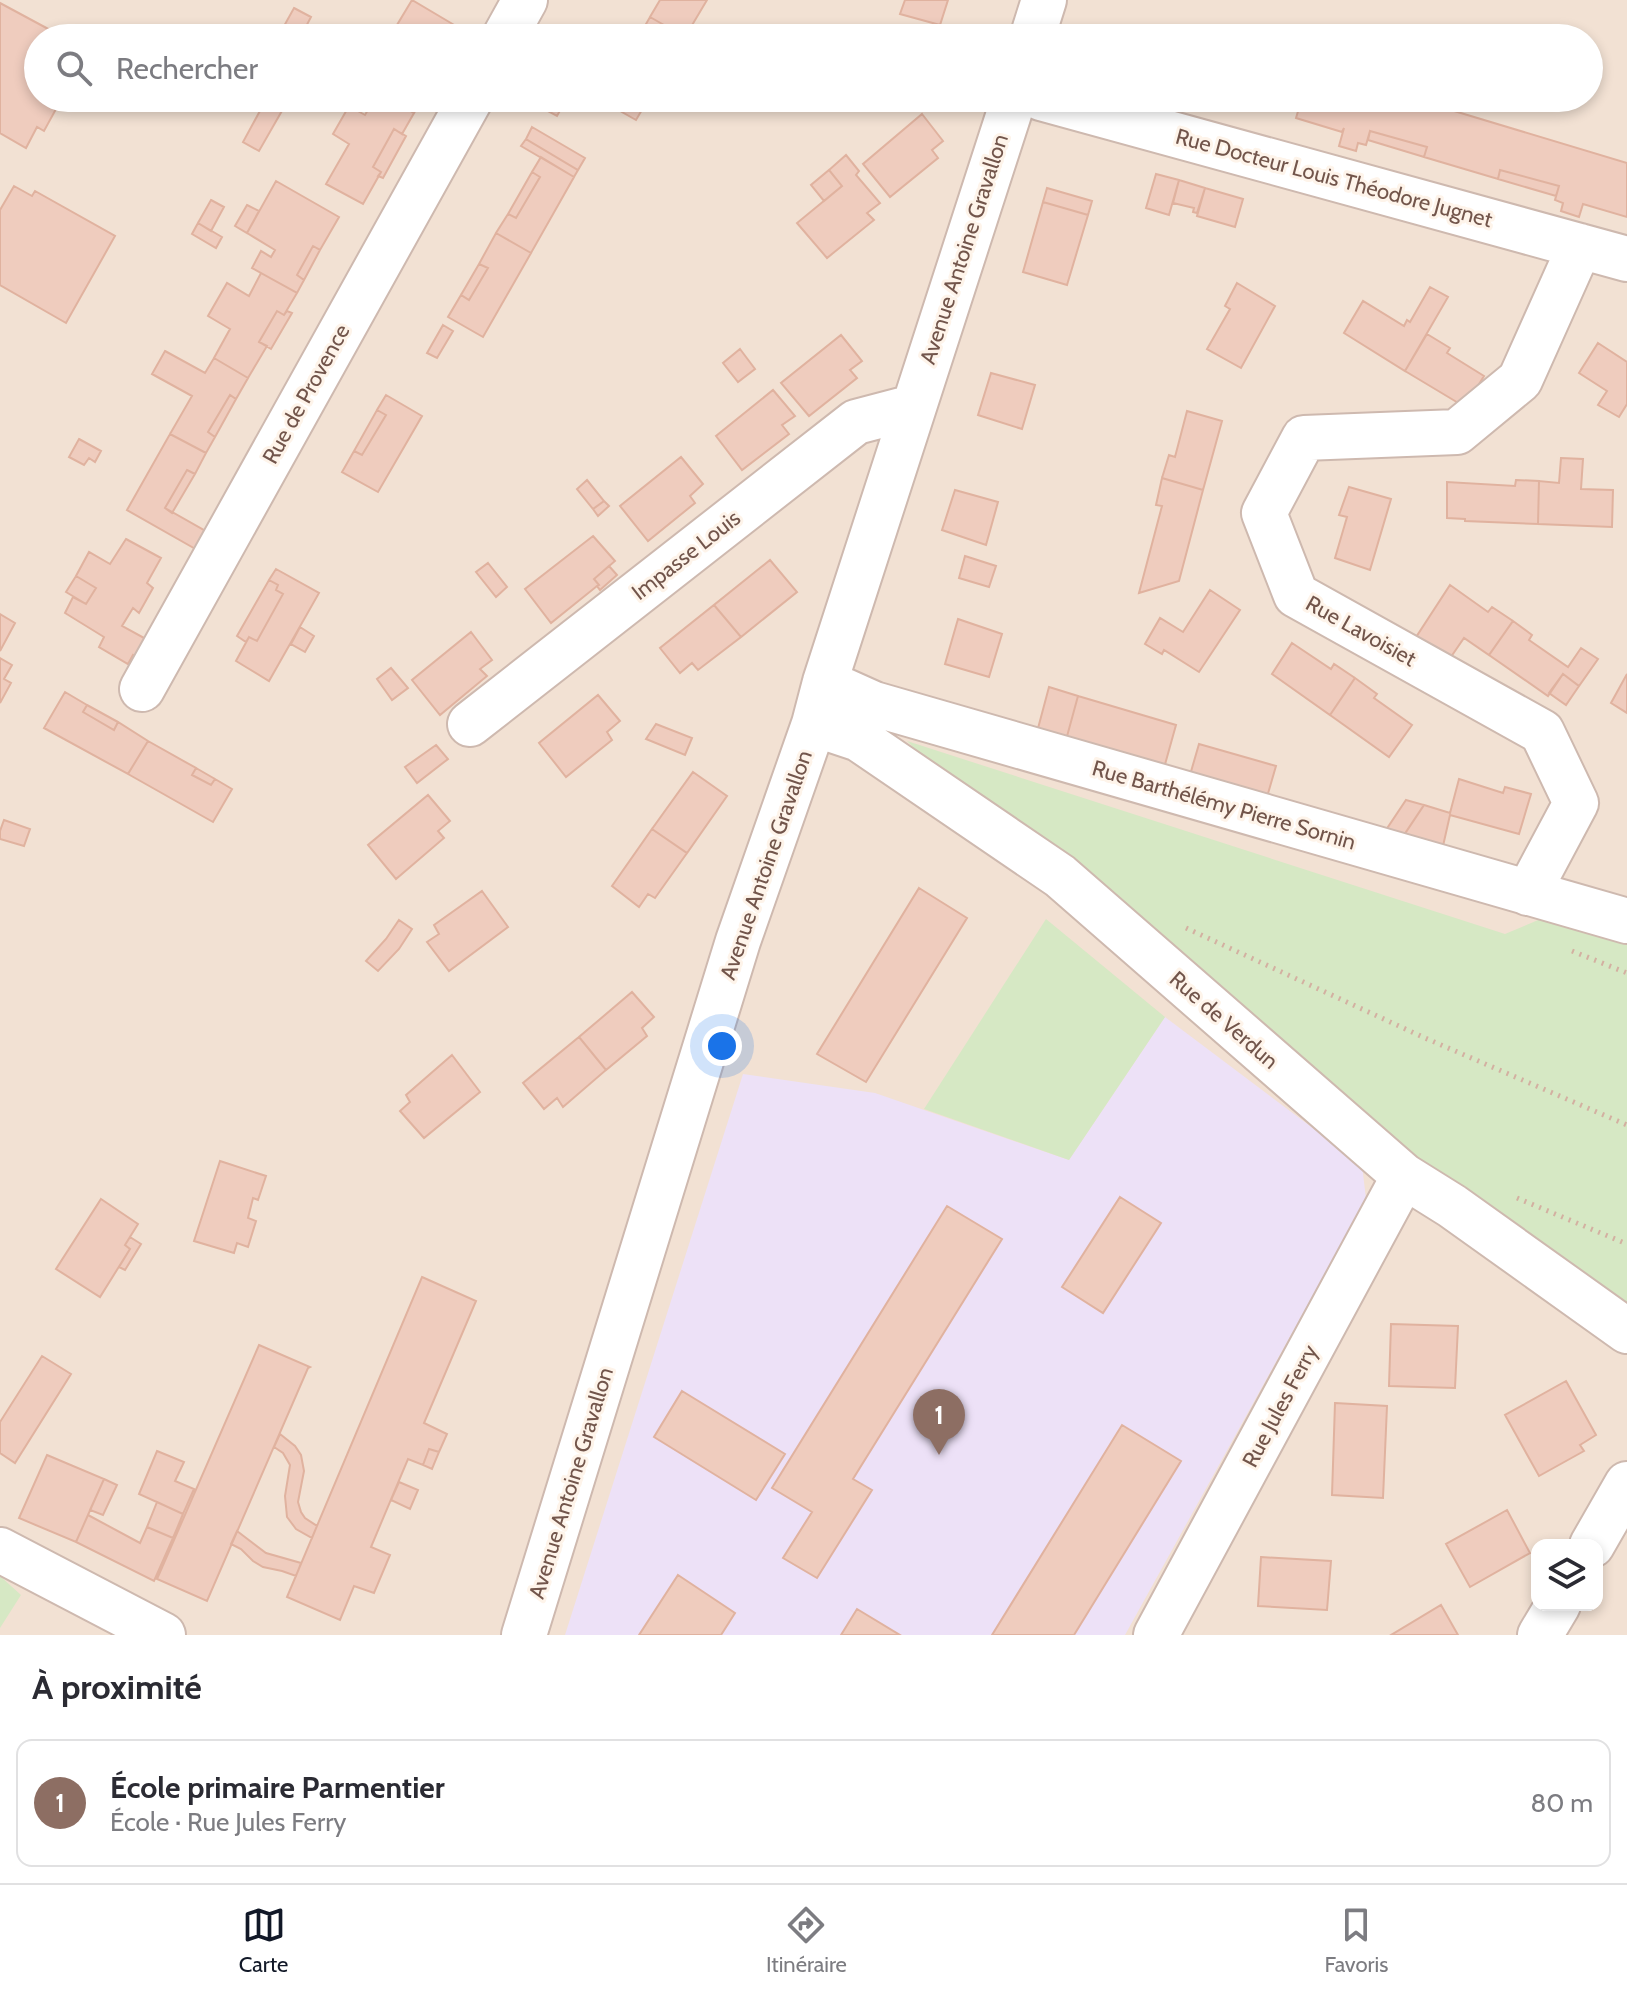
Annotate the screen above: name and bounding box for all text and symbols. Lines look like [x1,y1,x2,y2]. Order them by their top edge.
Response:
search box [24,24,1603,112]
icon: search [52,46,96,90]
text: Rechercher [116,50,258,87]
street label: Rue Docteur Louis Théodore Jugnet [1173,123,1496,233]
street label: Avenue Antoine Gravallon [914,130,1014,368]
street label: Rue de Provence [257,319,355,469]
street label: Impasse Louis [626,504,746,606]
street label: Rue Lavoisiet [1301,590,1421,673]
street label: Avenue Antoine Gravallon [714,747,818,983]
street label: Rue Barthélémy Pierre Sornin [1089,754,1359,856]
street label: Rue de Verdun [1164,965,1284,1075]
your location [702,1026,742,1066]
street label: Rue Jules Ferry [1236,1340,1324,1472]
street label: Avenue Antoine Gravallon [523,1364,619,1602]
pin: 1 [913,1389,965,1455]
map controls [1531,1539,1603,1611]
button: layers [1531,1539,1603,1611]
text: À proximité [32,1666,202,1708]
text: École primaire Parmentier [110,1769,445,1806]
text: 1 [55,1787,65,1819]
text: 80 m [1530,1787,1593,1819]
text: École · Rue Jules Ferry [110,1806,347,1838]
tab: Carte [239,1903,288,1978]
tab: Itinéraire [766,1903,847,1978]
tab: Favoris [1324,1903,1388,1978]

